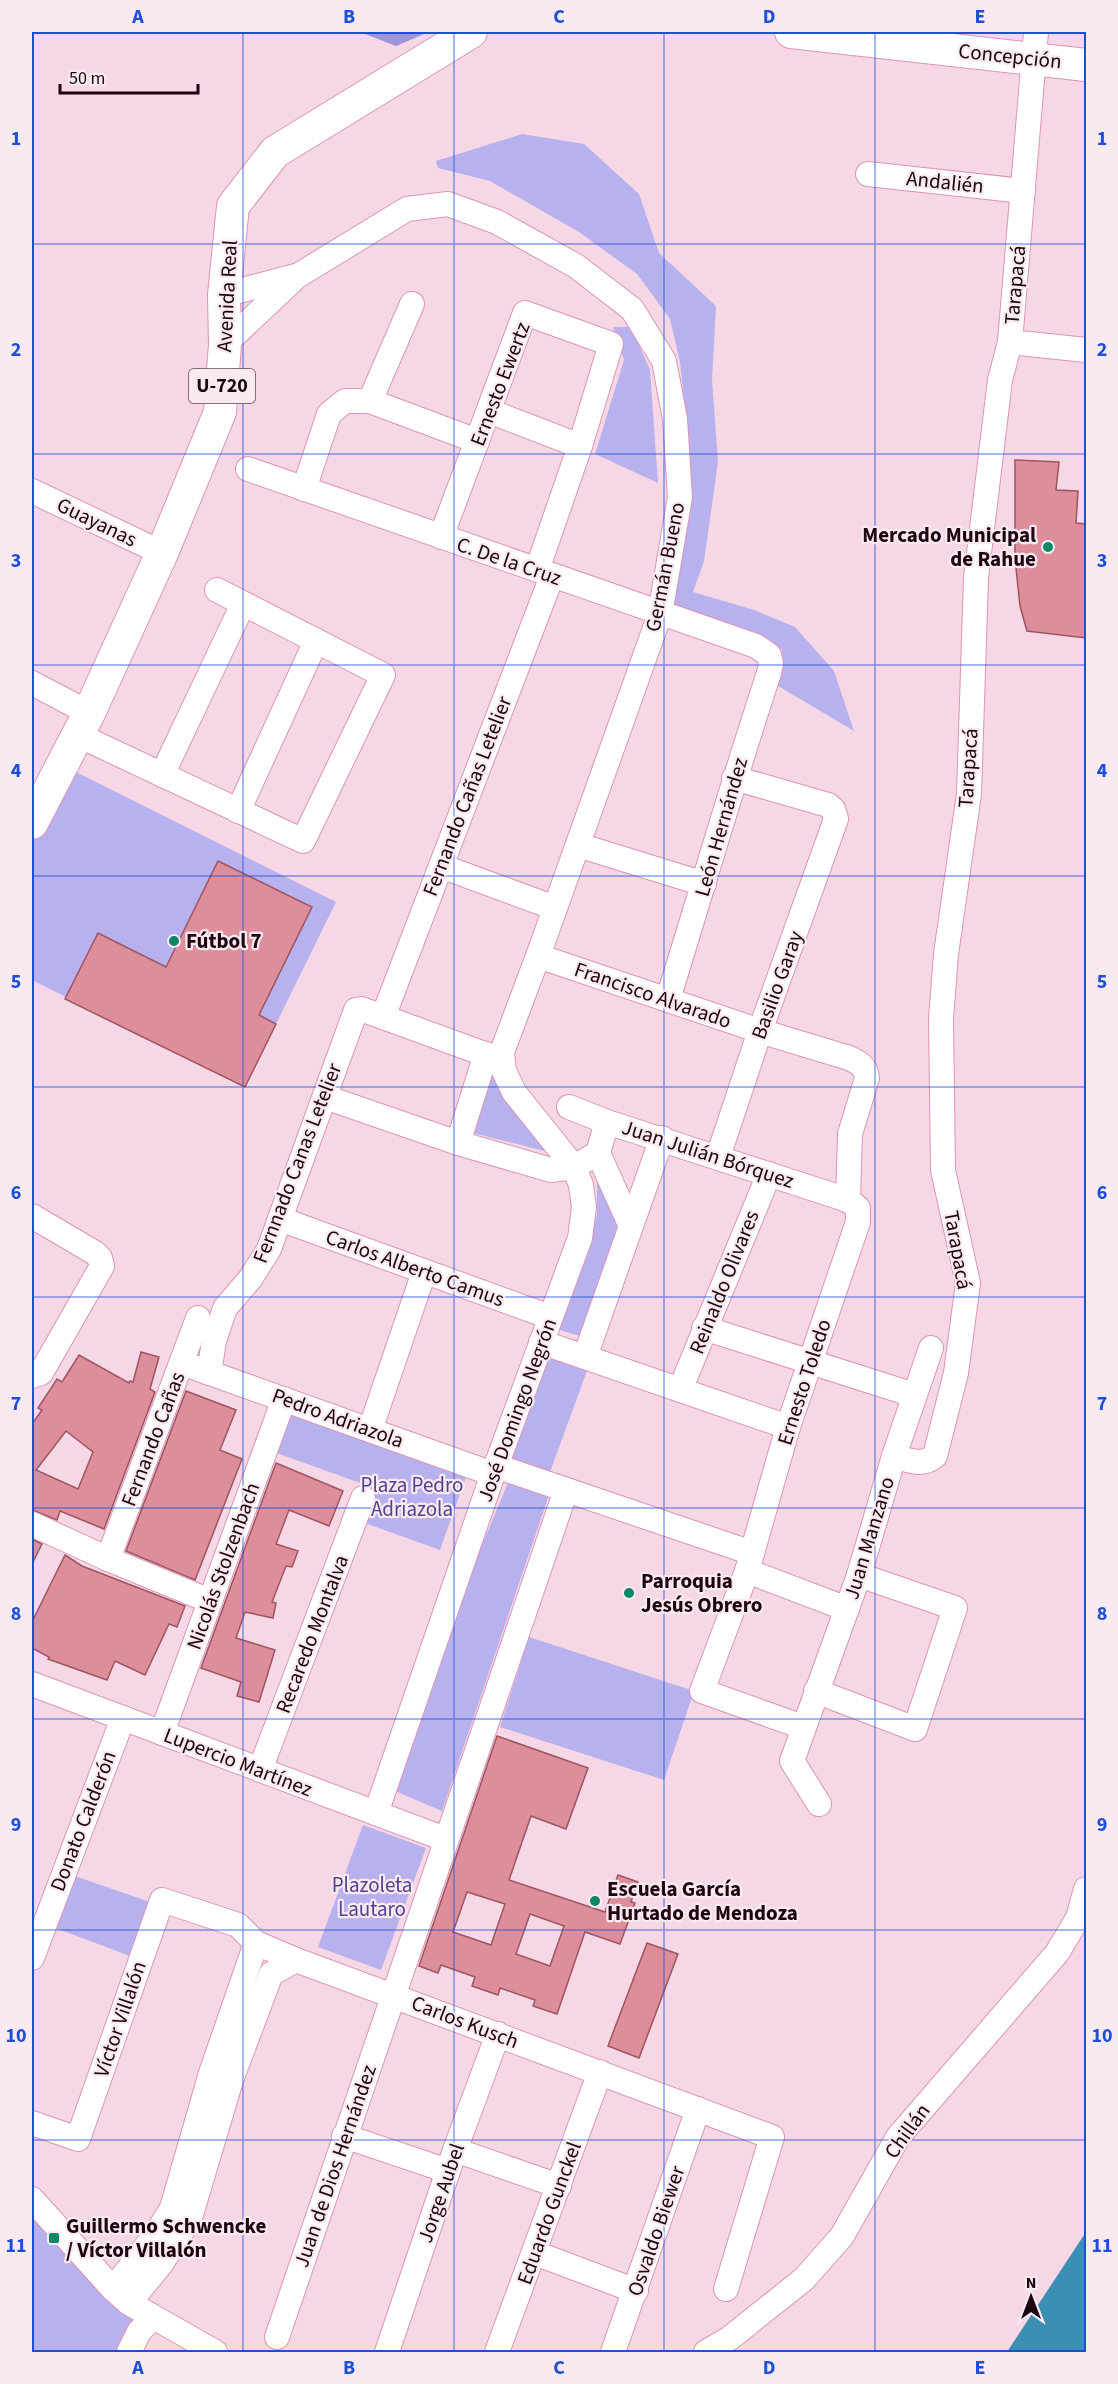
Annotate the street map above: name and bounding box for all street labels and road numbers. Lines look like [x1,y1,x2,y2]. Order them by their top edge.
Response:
street label: Concepción [957,36,1063,76]
street label: Andalién [905,163,985,201]
street label: Avenida Real [209,239,245,353]
street label: Tarapacá [997,244,1033,326]
street label: Ernesto Ewertz [463,317,537,450]
road number: U-720 [189,369,255,403]
street label: Guayanas [52,490,142,554]
street label: Germán Bueno [638,500,692,634]
street label: C. De la Cruz [453,529,565,593]
street label: Fernando Cañas Letelier [415,691,519,900]
street label: Tarapacá [950,727,986,809]
street label: León Hernández [687,754,755,900]
street label: Basilio Garay [743,926,811,1044]
street label: Francisco Alvarado [570,954,736,1036]
street label: Fernnado Canas Letelier [245,1058,349,1267]
street label: Juan Julián Bórquez [618,1112,798,1196]
street label: Reinaldo Olivares [681,1205,767,1358]
street label: Tarapacá [936,1208,980,1292]
street label: Carlos Alberto Camus [321,1222,509,1314]
street label: José Domingo Negrón [470,1314,564,1506]
street label: Ernesto Toledo [769,1315,839,1449]
street label: Fernando Cañas [114,1367,193,1511]
street label: Pedro Adriazola [268,1380,408,1456]
street label: Juan Manzano [836,1473,902,1603]
street label: Nicolás Stolzenbach [179,1478,267,1654]
street label: Recaredo Montalva [268,1550,356,1718]
street label: Lupercio Martínez [159,1720,317,1804]
street label: Donato Calderón [42,1746,124,1896]
street label: Víctor Villalón [86,1957,154,2081]
street label: Carlos Kusch [407,1988,523,2056]
street label: Juan de Dios Hernández [286,2061,384,2271]
street label: Chillán [877,2097,937,2165]
street label: Eduardo Gunckel [509,2137,589,2289]
street label: Jorge Aubel [410,2139,472,2247]
street label: Osvaldo Biewer [620,2161,693,2300]

